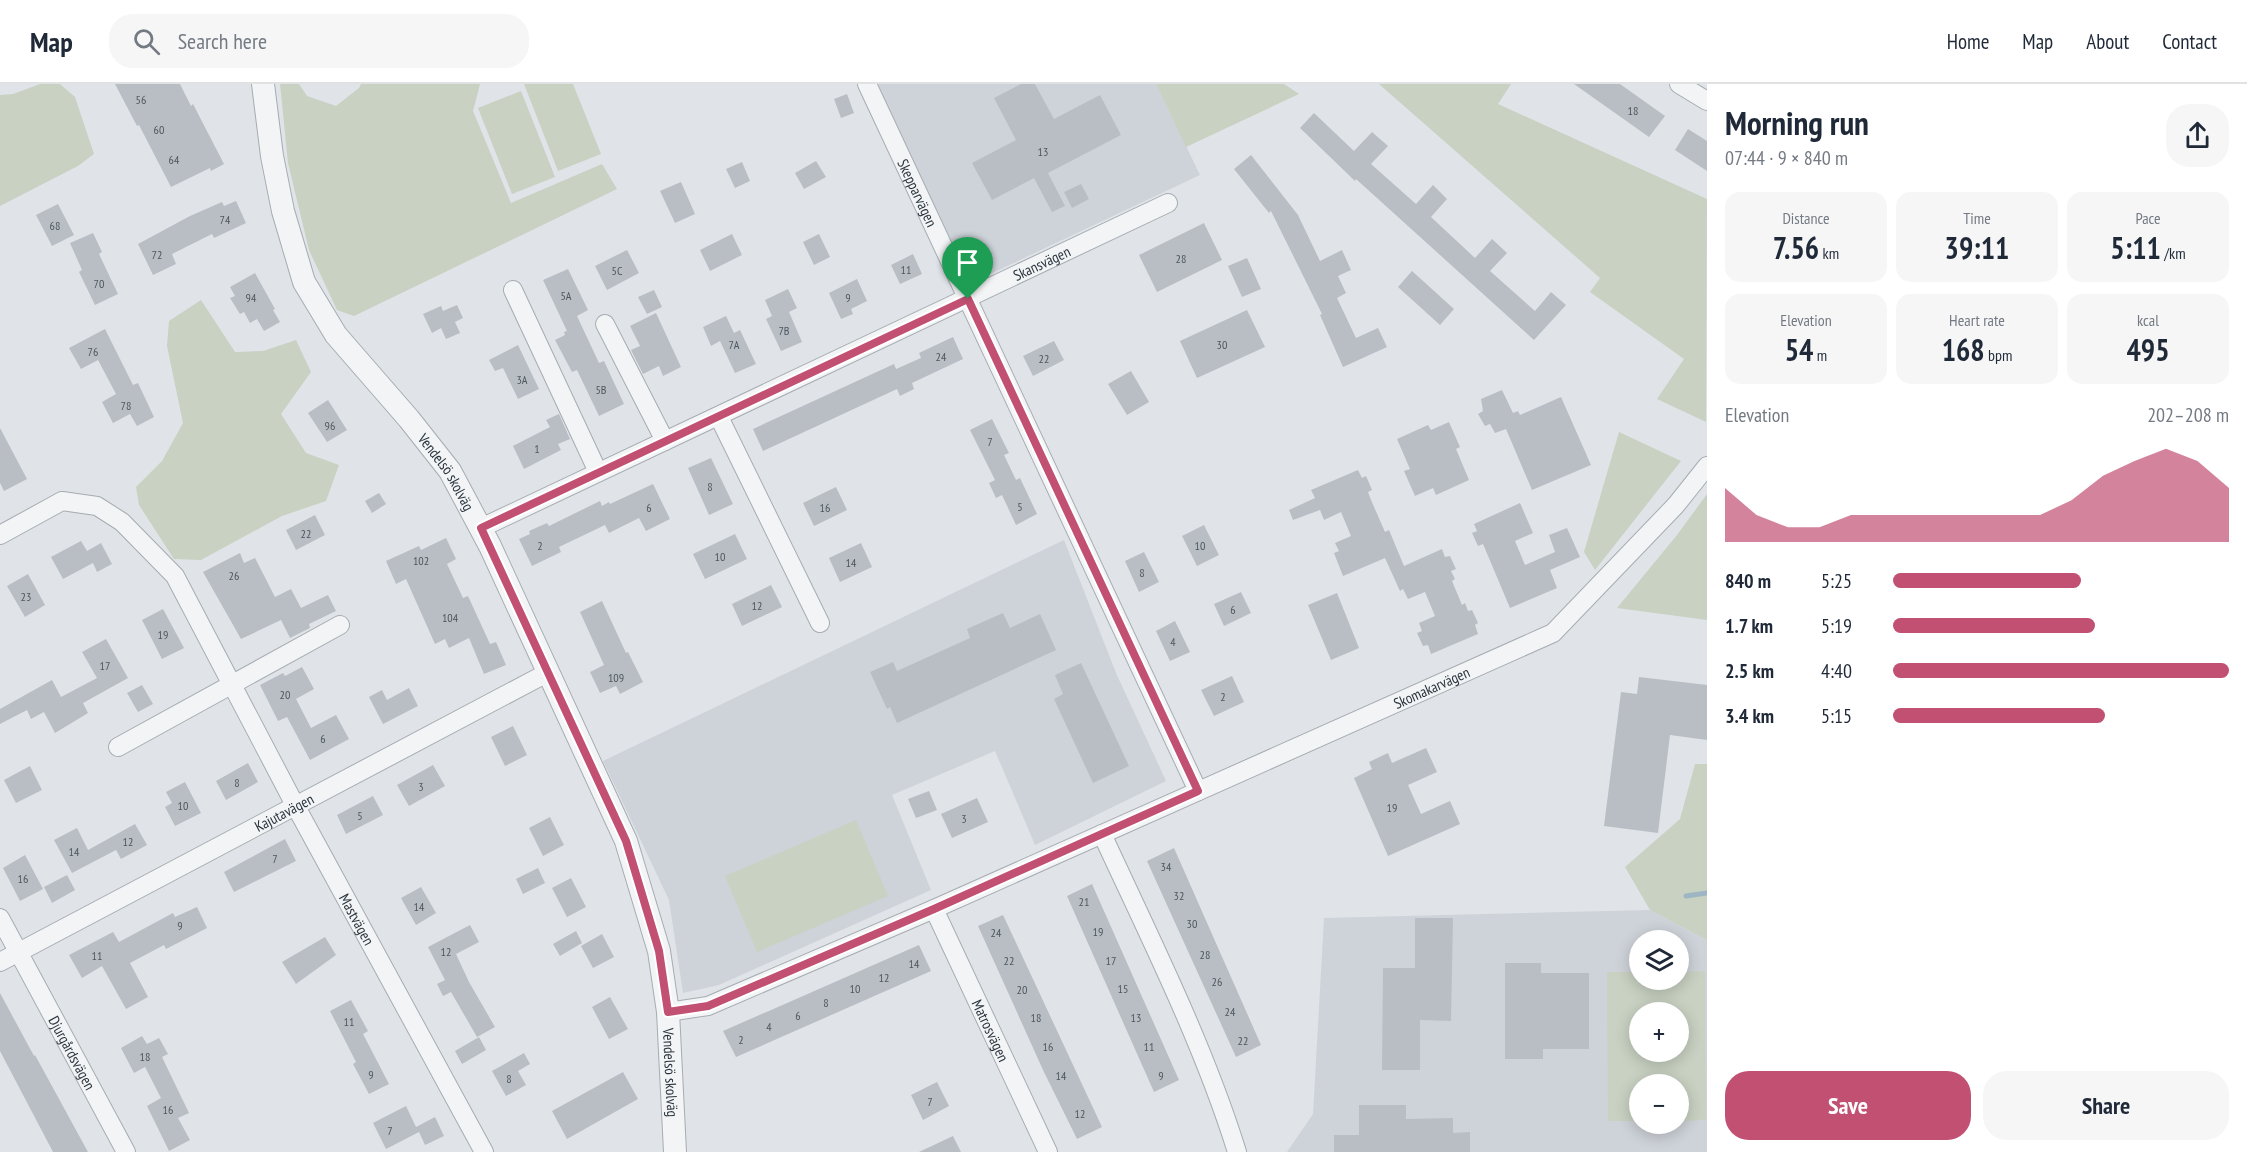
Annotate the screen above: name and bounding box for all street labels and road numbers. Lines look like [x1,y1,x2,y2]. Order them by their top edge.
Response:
street label: Skepparvägen [894,156,942,230]
street label: Skansvägen [1010,241,1073,285]
street label: Vendelsö skolväg [414,429,479,514]
street label: Skomakarvägen [1390,662,1472,712]
street label: Kajutavägen [251,789,317,835]
street label: Mastvägen [336,890,379,948]
street label: Matrosvägen [968,996,1014,1064]
street label: Djurgårdsvägen [45,1013,100,1093]
street label: Vendelsö skolväg [659,1027,683,1117]

